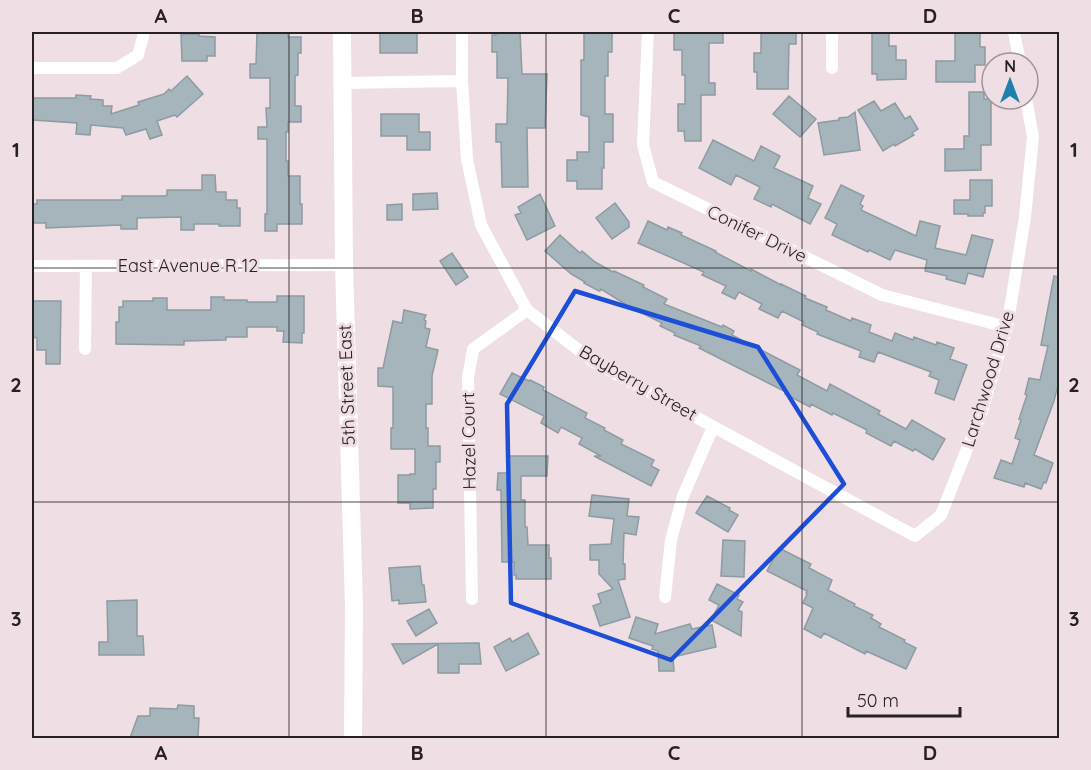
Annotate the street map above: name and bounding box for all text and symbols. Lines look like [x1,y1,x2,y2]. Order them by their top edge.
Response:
text: A [155,3,168,28]
text: B [410,3,424,28]
text: C [668,3,681,28]
text: D [923,3,937,28]
north arrow [980,51,1040,111]
text: N [1004,56,1016,76]
text: 1 [12,137,20,162]
text: 1 [1070,137,1078,162]
street label: Conifer Drive [704,200,811,268]
street label: East Avenue R 12 [118,254,258,277]
street label: Larchwood Drive [956,308,1019,450]
street label: 5th Street East [333,324,360,446]
street label: Bayberry Street [575,340,701,426]
text: 2 [10,372,22,397]
text: 2 [1068,372,1080,397]
street label: Hazel Court [456,392,481,490]
text: 3 [11,606,21,631]
text: 3 [1069,606,1079,631]
scale bar [848,680,960,718]
text: 50 m [857,689,899,712]
text: A [155,740,168,765]
text: B [410,740,424,765]
text: C [668,740,681,765]
text: D [923,740,937,765]

